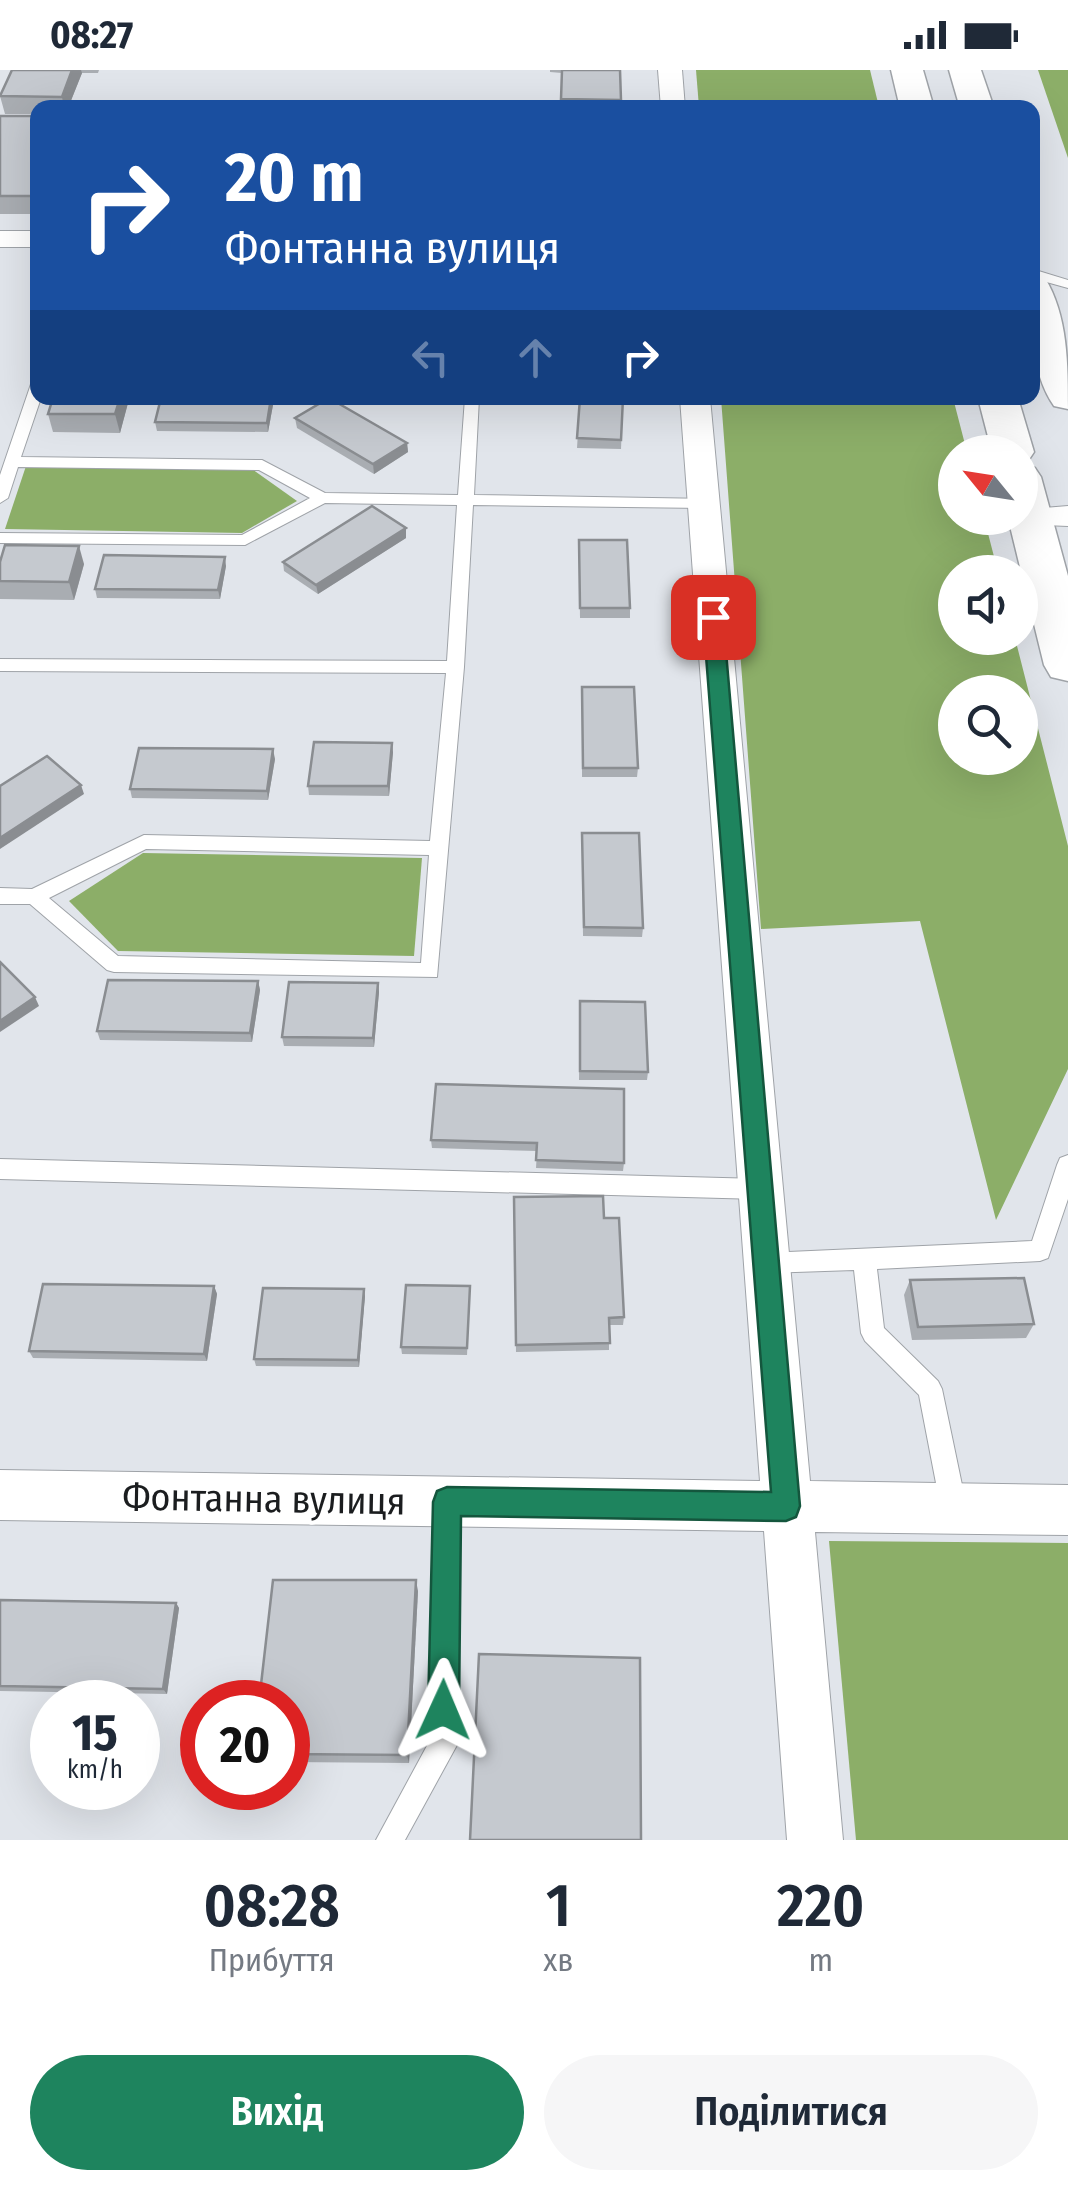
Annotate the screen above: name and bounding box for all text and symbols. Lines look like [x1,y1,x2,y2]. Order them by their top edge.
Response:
text: 08:27 [50,12,133,58]
text: 20 m [225,136,364,220]
icon: right [60,140,190,270]
text: Фонтанна вулиця [225,221,560,275]
icon: left [403,330,458,385]
icon: ahead [508,330,563,385]
icon: right [613,330,668,385]
north arrow [938,435,1038,535]
map controls [938,435,1038,775]
button: sound [938,555,1038,655]
pin [671,575,756,660]
icon: arrive [686,590,741,645]
button: search [938,675,1038,775]
street label: Фонтанна вулиця [122,1474,406,1524]
position arrow [391,1658,495,1762]
speed limit sign: 20 [180,1680,310,1810]
text: 15 [72,1703,118,1763]
text: km/h [67,1755,123,1785]
text: 08:28 [204,1870,340,1942]
text: 1 [546,1870,571,1942]
text: 220 [777,1870,864,1942]
text: Прибуття [209,1941,335,1979]
text: хв [543,1941,573,1979]
text: m [808,1941,833,1979]
button: Вихід [30,2055,524,2170]
button: Поділитися [544,2055,1038,2170]

